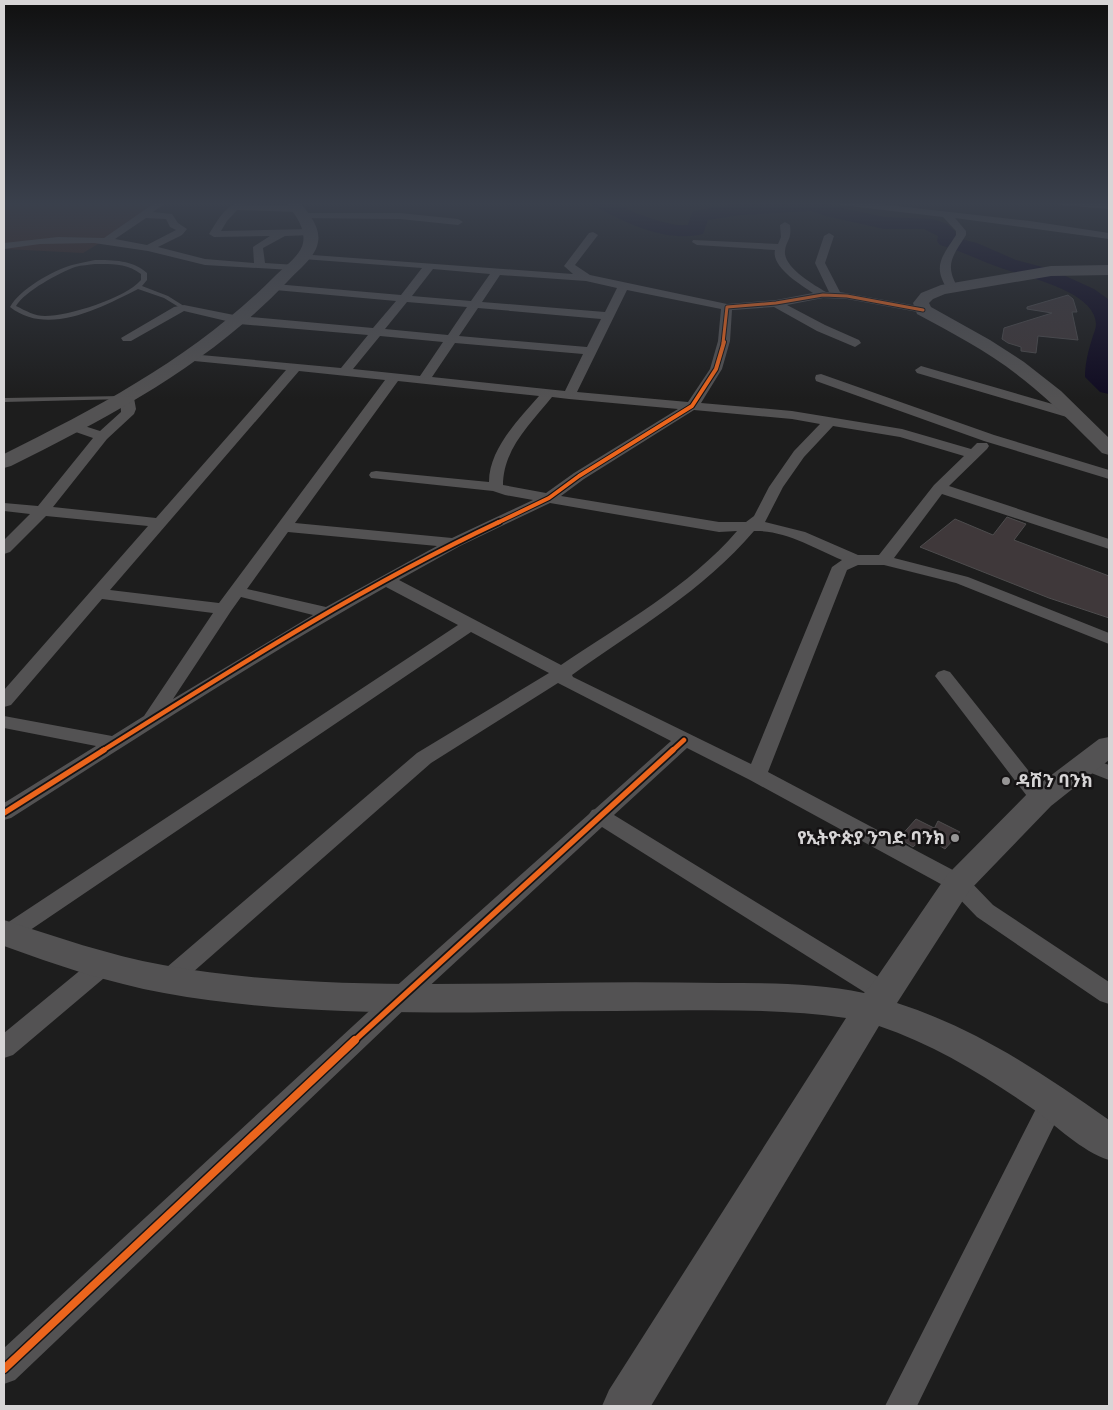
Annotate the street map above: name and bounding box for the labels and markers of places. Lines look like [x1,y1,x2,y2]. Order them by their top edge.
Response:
place label: ዳሽን ባንክ [1016,769,1093,793]
marker: ዳሽን ባንክ [1000,775,1012,787]
place label: የኢትዮጵያ ንግድ ባንክ [797,826,945,850]
marker: የኢትዮጵያ ንግድ ባንክ [949,832,961,844]

